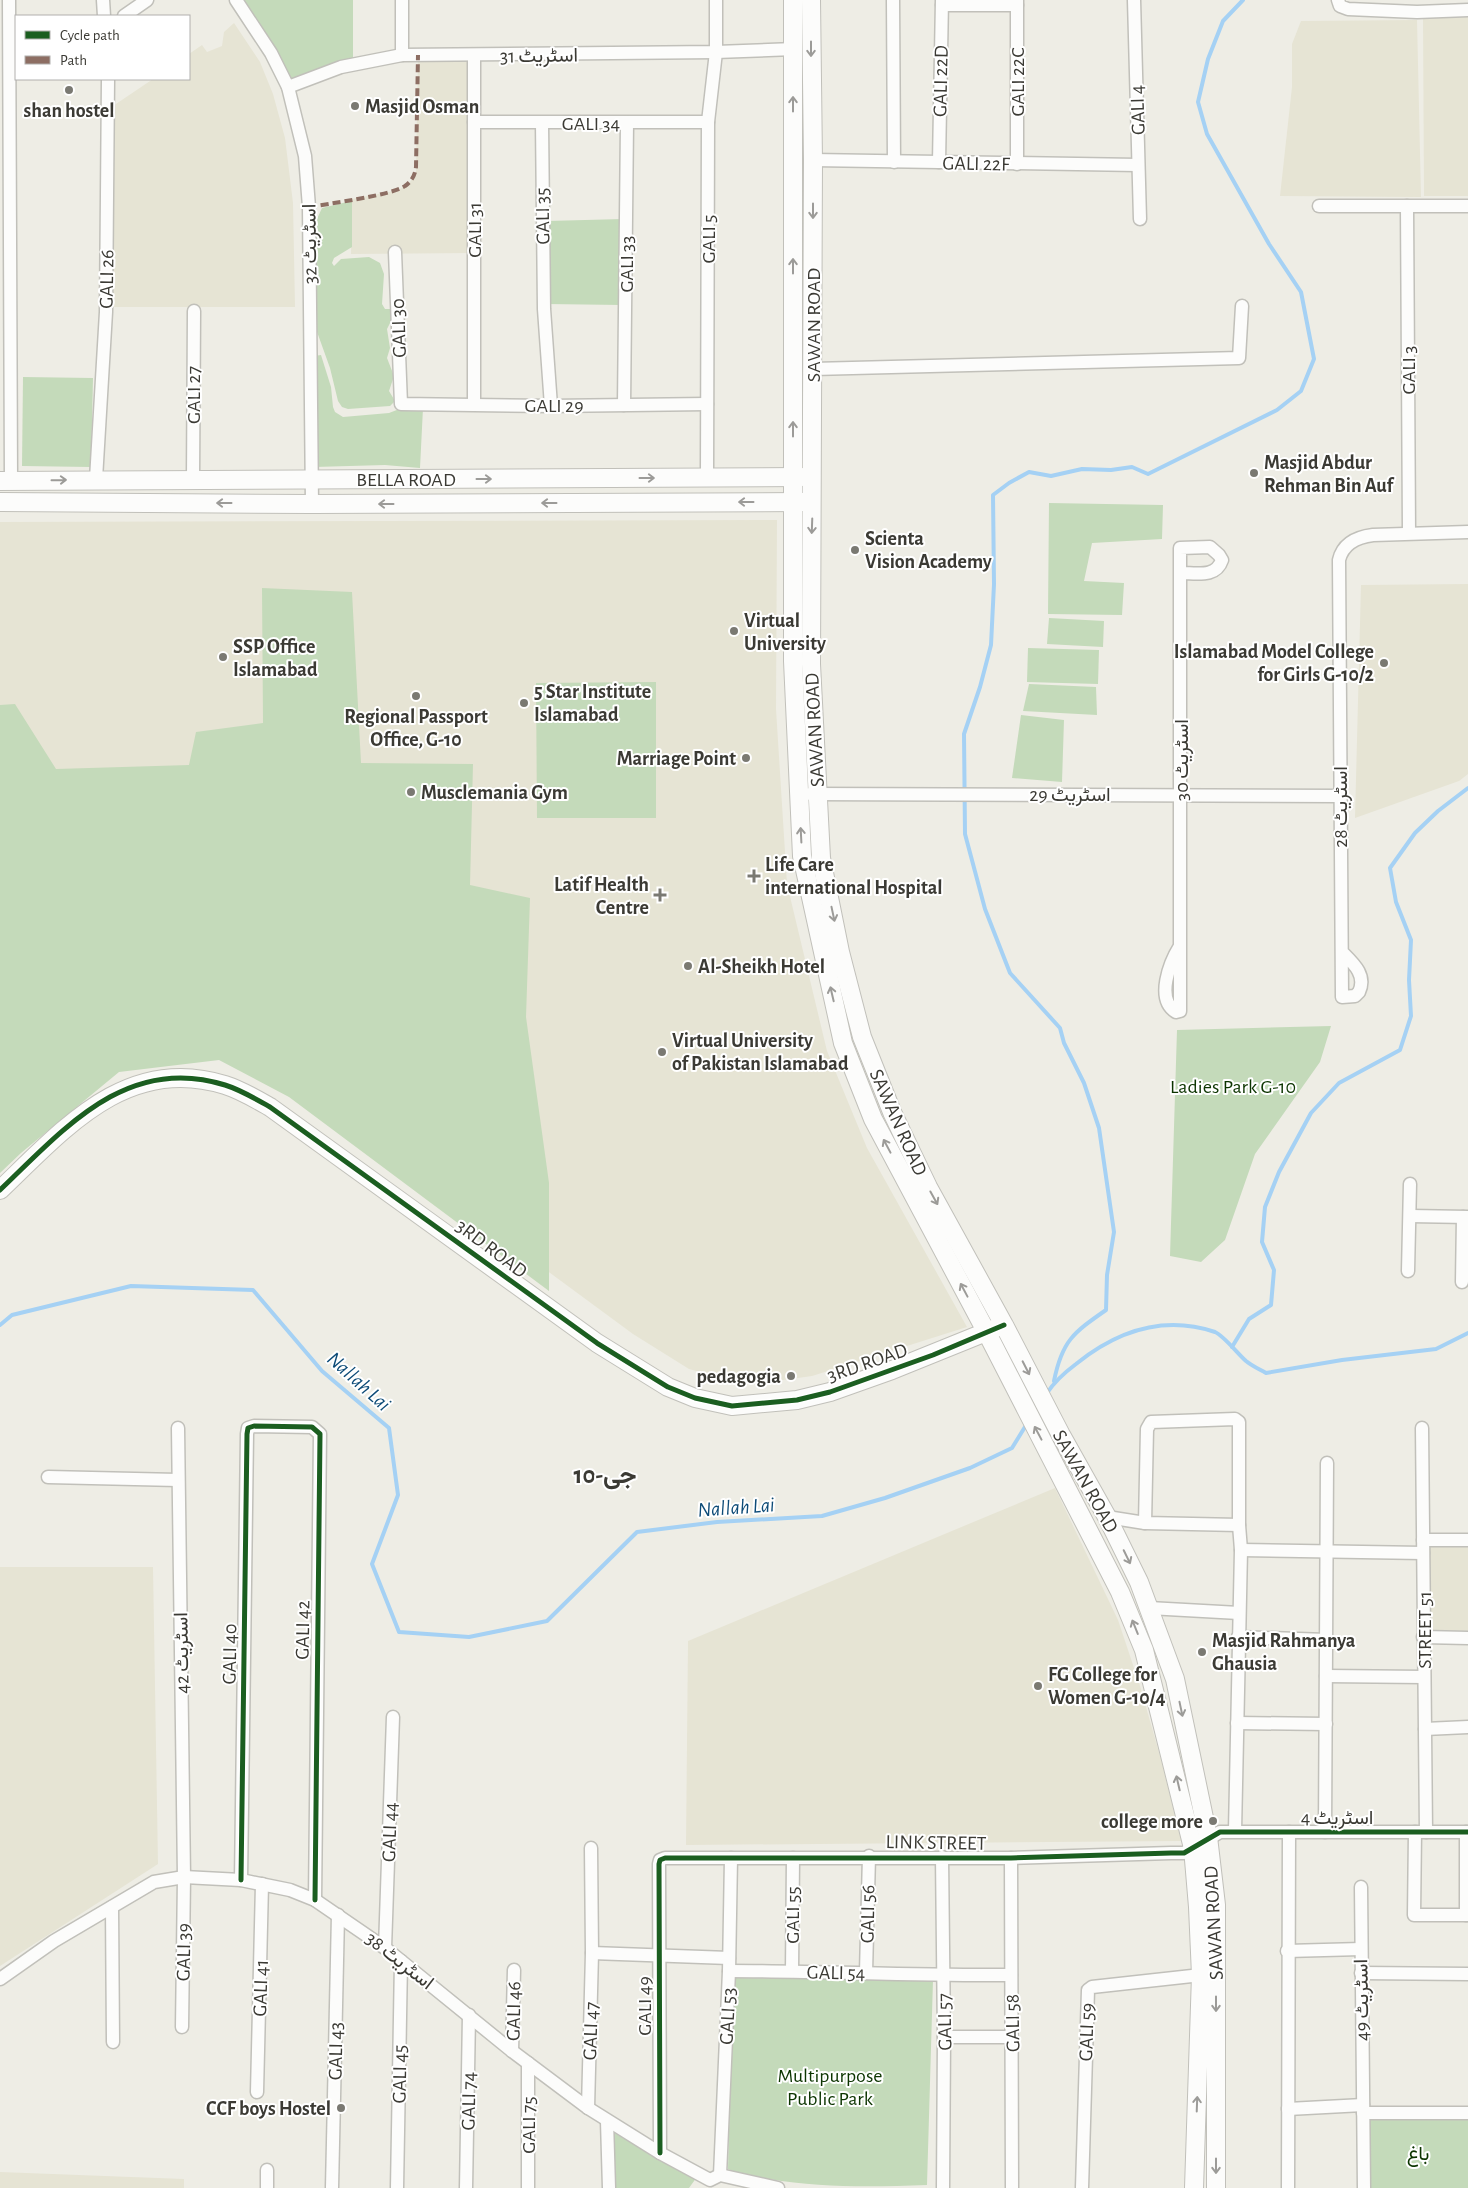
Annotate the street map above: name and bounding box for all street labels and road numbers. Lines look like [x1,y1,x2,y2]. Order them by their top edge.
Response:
street label: اسٹریٹ 31 [500,45,578,69]
street label: GALI 22D [930,45,952,117]
street label: GALI 22C [1008,47,1028,117]
street label: GALI 4 [1127,85,1149,135]
street label: GALI 34 [562,114,620,134]
street label: GALI 22F [942,153,1010,175]
street label: GALI 35 [533,187,553,245]
street label: GALI 31 [465,202,485,258]
street label: اسٹریٹ 32 [299,204,323,284]
street label: GALI 5 [699,215,719,263]
street label: GALI 33 [617,235,637,293]
street label: GALI 26 [96,249,118,309]
street label: SAWAN ROAD [804,268,824,382]
street label: GALI 30 [388,298,410,358]
street label: GALI 3 [1399,346,1419,394]
street label: GALI 27 [184,366,204,424]
street label: GALI 29 [524,396,584,416]
street label: BELLA ROAD [356,470,456,490]
street label: SAWAN ROAD [802,672,828,788]
street label: اسٹریٹ 30 [1172,719,1194,801]
street label: اسٹریٹ 28 [1331,766,1353,848]
street label: اسٹریٹ 29 [1029,785,1111,807]
street label: SAWAN ROAD [866,1066,930,1179]
street label: 3RD ROAD [452,1216,531,1282]
street label: 3RD ROAD [825,1340,910,1386]
street label: SAWAN ROAD [1049,1427,1122,1536]
street label: STREET 51 [1415,1591,1435,1669]
street label: GALI 42 [292,1600,314,1660]
street label: اسٹریٹ 42 [171,1612,195,1694]
street label: GALI 40 [219,1623,241,1685]
street label: GALI 44 [379,1802,401,1862]
street label: اسٹریٹ 4 [1301,1808,1373,1830]
street label: LINK STREET [885,1832,987,1854]
street label: SAWAN ROAD [1201,1865,1227,1981]
street label: GALI 56 [857,1885,879,1943]
street label: GALI 55 [783,1886,803,1944]
street label: GALI 39 [173,1923,195,1981]
street label: اسٹریٹ 38 [360,1928,437,1995]
street label: GALI 41 [250,1959,272,2017]
street label: اسٹریٹ 49 [1351,1959,1375,2041]
street label: GALI 54 [807,1962,865,1984]
street label: GALI 49 [635,1976,655,2036]
street label: GALI 46 [503,1981,525,2041]
street label: GALI 53 [717,1987,739,2045]
street label: GALI 57 [935,1993,955,2051]
street label: GALI 58 [1002,1994,1024,2052]
street label: GALI 47 [580,2001,602,2061]
street label: GALI 59 [1076,2003,1098,2062]
street label: GALI 43 [325,2022,347,2080]
street label: GALI 45 [389,2045,411,2103]
street label: GALI 74 [458,2072,480,2130]
street label: GALI 75 [519,2096,539,2154]

